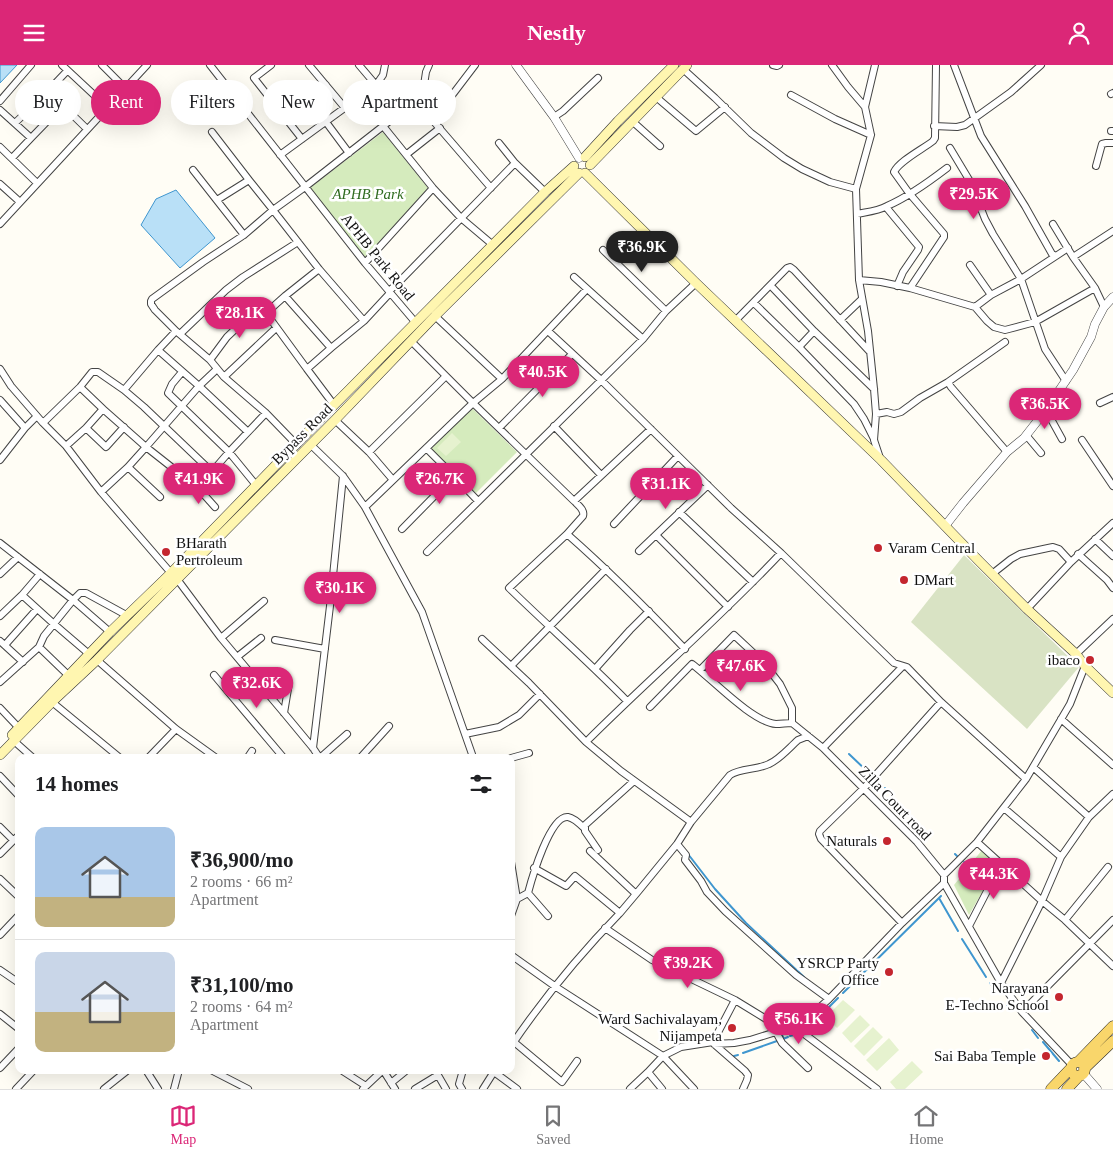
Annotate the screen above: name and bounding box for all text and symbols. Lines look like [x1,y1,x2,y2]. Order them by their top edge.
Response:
icon: menu [20,19,48,47]
icon: person [1065,19,1093,47]
text: Nestly [527,20,586,45]
chip: Buy [15,80,81,125]
chip: Rent [91,80,161,125]
chip: Filters [171,80,253,125]
chip: New [263,80,333,125]
chip: Apartment [343,80,456,125]
pin: ₹29.5K [933,177,1015,220]
text: ₹29.5K [949,185,999,202]
park label: APHB Park [331,186,404,202]
street label: APHB Park Road [338,211,418,304]
pin: ₹36.9K [601,231,683,273]
text: ₹36.9K [617,238,667,255]
pin: ₹28.1K [199,297,281,339]
text: ₹28.1K [215,304,265,321]
pin: ₹40.5K [502,355,584,398]
text: ₹40.5K [518,363,568,380]
pin: ₹36.5K [1004,387,1086,430]
text: ₹36.5K [1020,395,1070,412]
street label: Bypass Road [269,400,336,467]
pin: ₹41.9K [158,463,240,505]
pin: ₹26.7K [399,463,481,505]
pin: ₹31.1K [625,467,707,510]
text: ₹41.9K [174,470,224,487]
text: ₹26.7K [415,470,465,487]
text: ₹31.1K [641,475,691,492]
place label: BHarath Pertroleum [176,535,243,568]
place label: Varam Central [888,540,975,556]
marker: Varam Central [872,542,884,554]
marker: BHarath Pertroleum [160,546,172,558]
pin: ₹30.1K [299,571,381,614]
place label: DMart [914,572,955,588]
marker: DMart [898,574,910,586]
text: ₹30.1K [315,579,365,596]
pin: ₹47.6K [700,649,782,692]
place label: ibaco [1048,652,1080,668]
marker: ibaco [1084,654,1096,666]
text: ₹47.6K [716,657,766,674]
pin: ₹32.6K [216,667,298,709]
text: ₹32.6K [232,674,282,691]
street label: Zilla Court road [856,763,935,844]
icon: filters [467,770,495,798]
text: 14 homes [35,772,118,796]
place label: Naturals [826,833,877,849]
marker: Naturals [881,835,893,847]
icon: home [75,847,135,907]
text: ₹36,900/mo [190,848,294,872]
pin: ₹44.3K [953,857,1035,900]
text: ₹44.3K [969,865,1019,882]
text: 2 rooms · 66 m² [190,873,293,890]
text: Apartment [190,891,258,908]
pin: ₹39.2K [647,947,729,989]
text: ₹39.2K [663,954,713,971]
place label: YSRCP Party Office [797,955,879,988]
marker: YSRCP Party Office [883,966,895,978]
icon: home [75,972,135,1032]
text: ₹31,100/mo [190,973,294,997]
place label: Narayana E-Techno School [945,980,1049,1013]
marker: Narayana E-Techno School [1053,991,1065,1003]
text: 2 rooms · 64 m² [190,998,293,1015]
pin: ₹56.1K [758,1003,840,1045]
text: ₹56.1K [774,1010,824,1027]
place label: Ward Sachivalayam, Nijampeta [598,1011,722,1044]
text: Apartment [190,1016,258,1033]
marker: Ward Sachivalayam, Nijampeta [726,1022,738,1034]
place label: Sai Baba Temple [934,1048,1036,1064]
marker: Sai Baba Temple [1040,1050,1052,1062]
tab: Map [169,1102,197,1148]
tab: Saved [536,1102,570,1148]
tab: Home [909,1102,944,1148]

